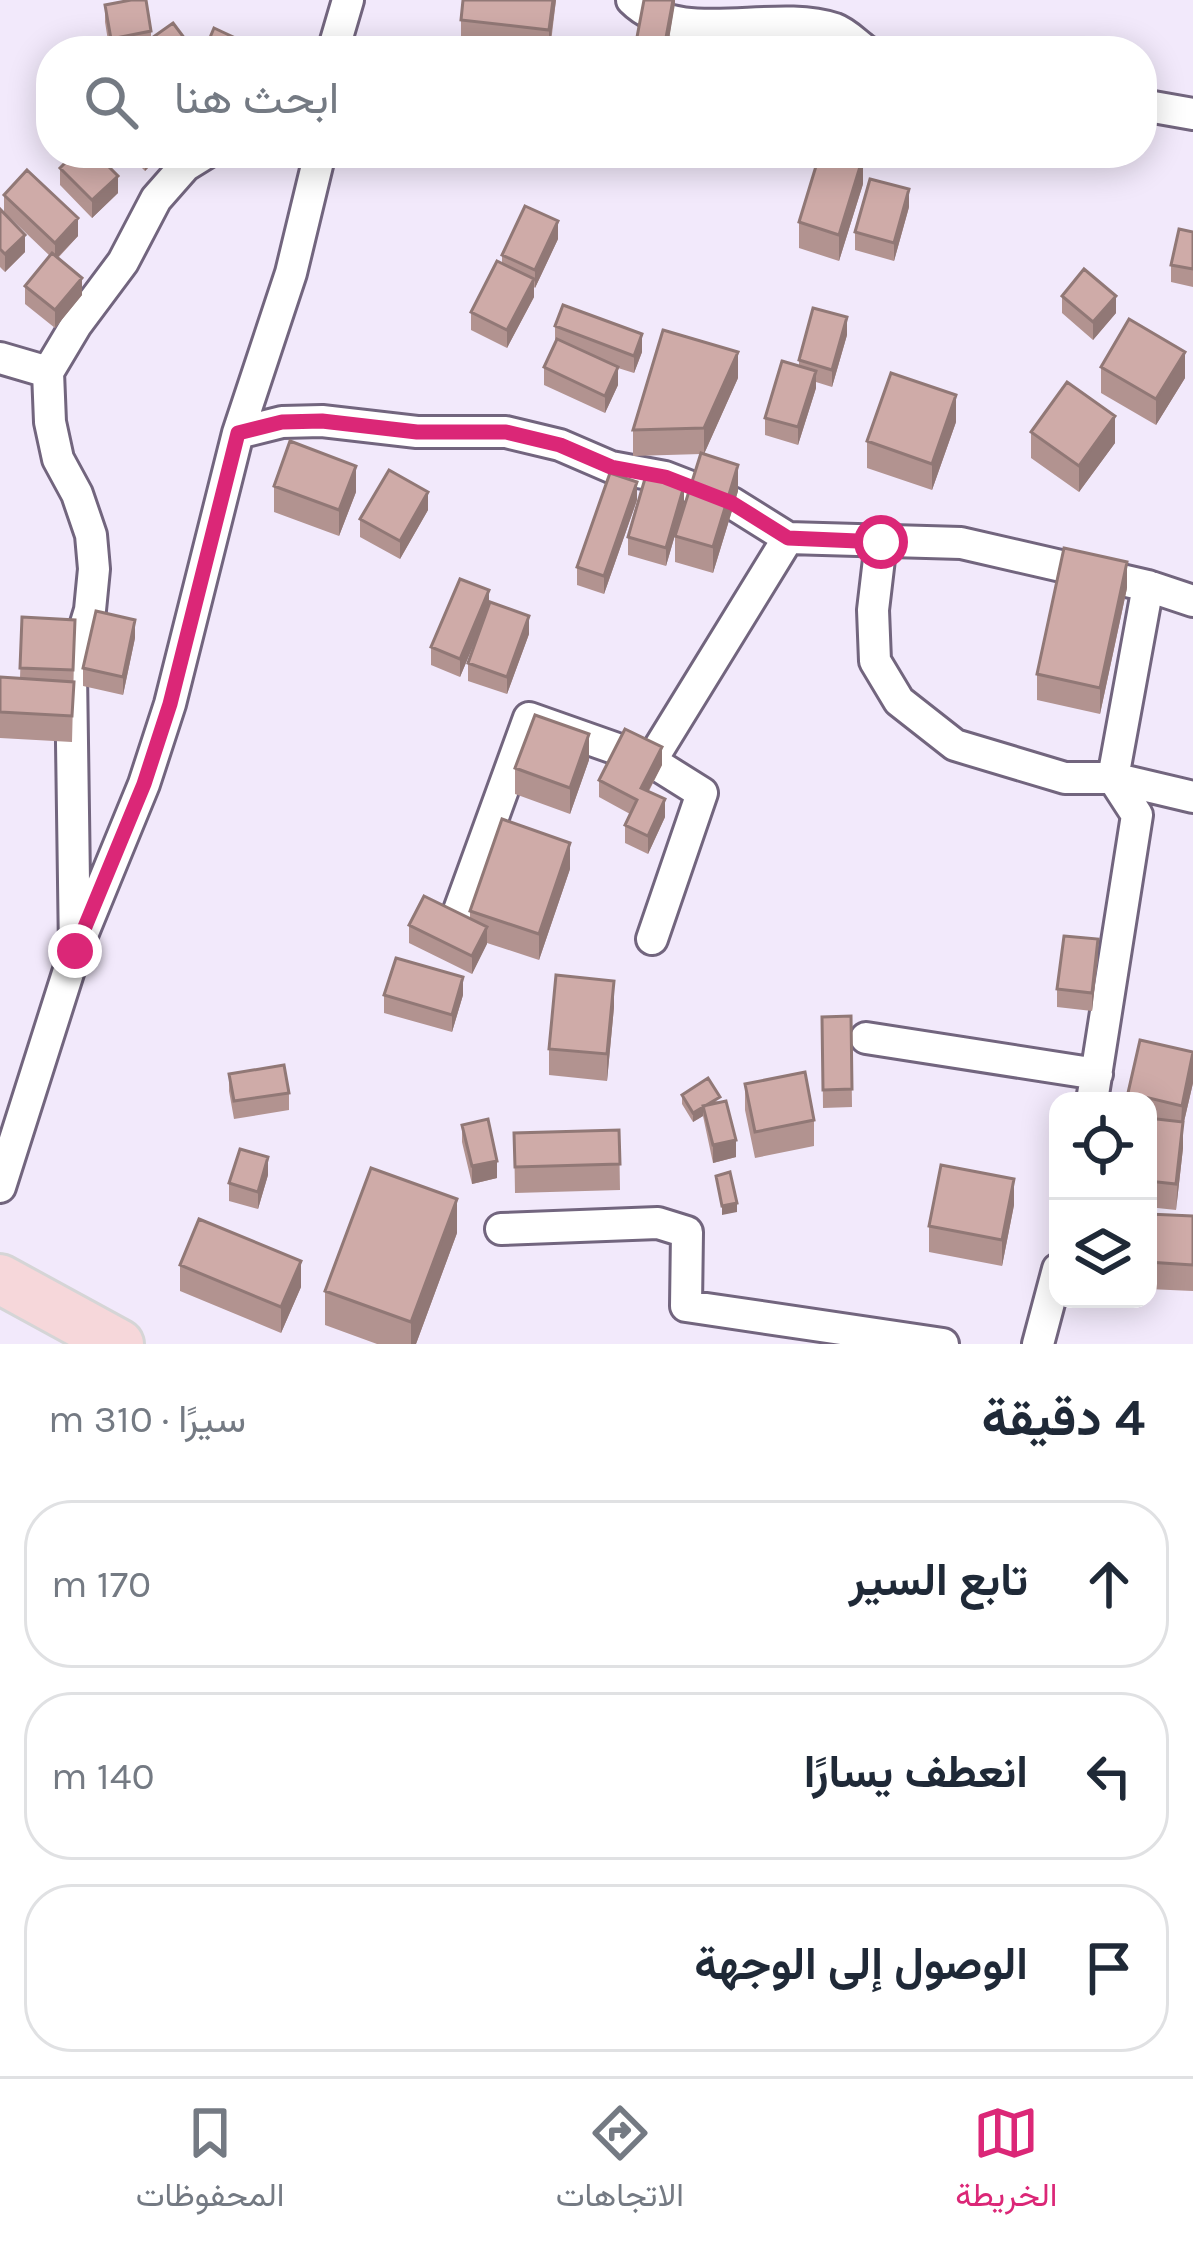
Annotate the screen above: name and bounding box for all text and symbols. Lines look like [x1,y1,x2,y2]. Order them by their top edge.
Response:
search box [36,36,1157,168]
icon: search [78,69,144,135]
text: ابحث هنا [174,72,339,124]
route start [854,515,908,569]
route end [48,924,102,978]
map controls [1049,1092,1157,1308]
button: locate [1049,1092,1157,1200]
button: layers [1049,1200,1157,1308]
text: 4 دقيقة [981,1388,1145,1448]
text: سيرًا · 310 m [48,1396,246,1442]
icon: ahead [1076,1551,1142,1617]
text: تابع السير [849,1554,1028,1606]
text: 170 m [51,1561,151,1607]
icon: left [1076,1743,1142,1809]
text: انعطف يسارًا [804,1746,1028,1798]
text: 140 m [51,1753,155,1799]
icon: arrive [1076,1935,1142,2001]
text: الوصول إلى الوجهة [694,1938,1028,1990]
tab: المحفوظات [136,2100,284,2224]
tab: الاتجاهات [556,2100,684,2224]
tab: الخريطة [955,2100,1057,2224]

